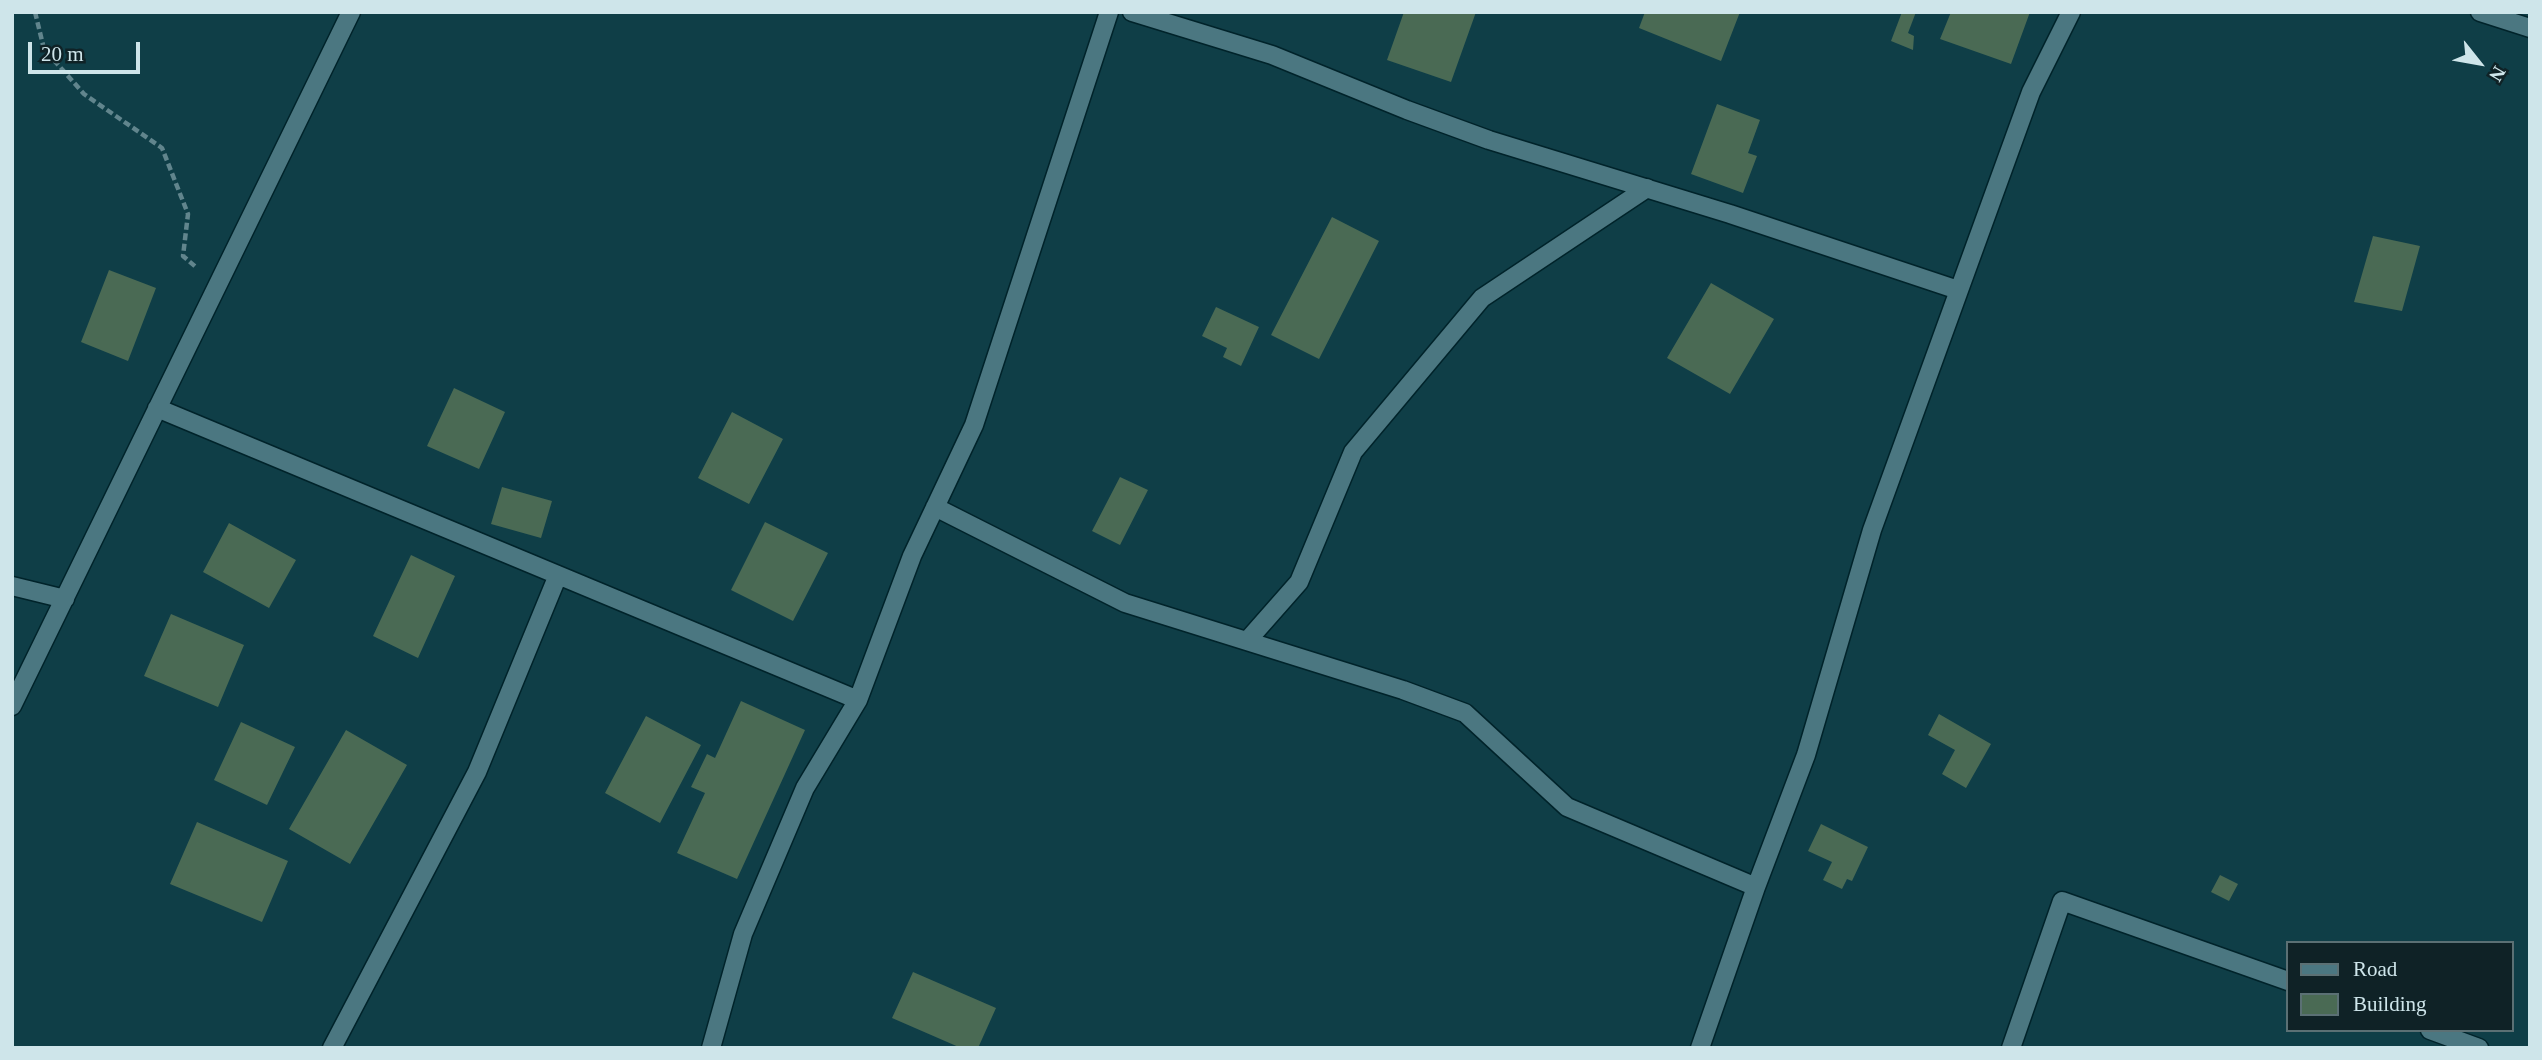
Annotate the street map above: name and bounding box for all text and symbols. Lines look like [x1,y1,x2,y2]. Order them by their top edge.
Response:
scale bar [32,28,144,72]
north arrow [2444,28,2514,98]
text: 20 m [41,42,84,66]
text: N [2485,63,2510,85]
legend [2286,941,2514,1032]
text: Road [2353,957,2397,981]
text: Building [2353,992,2427,1016]

